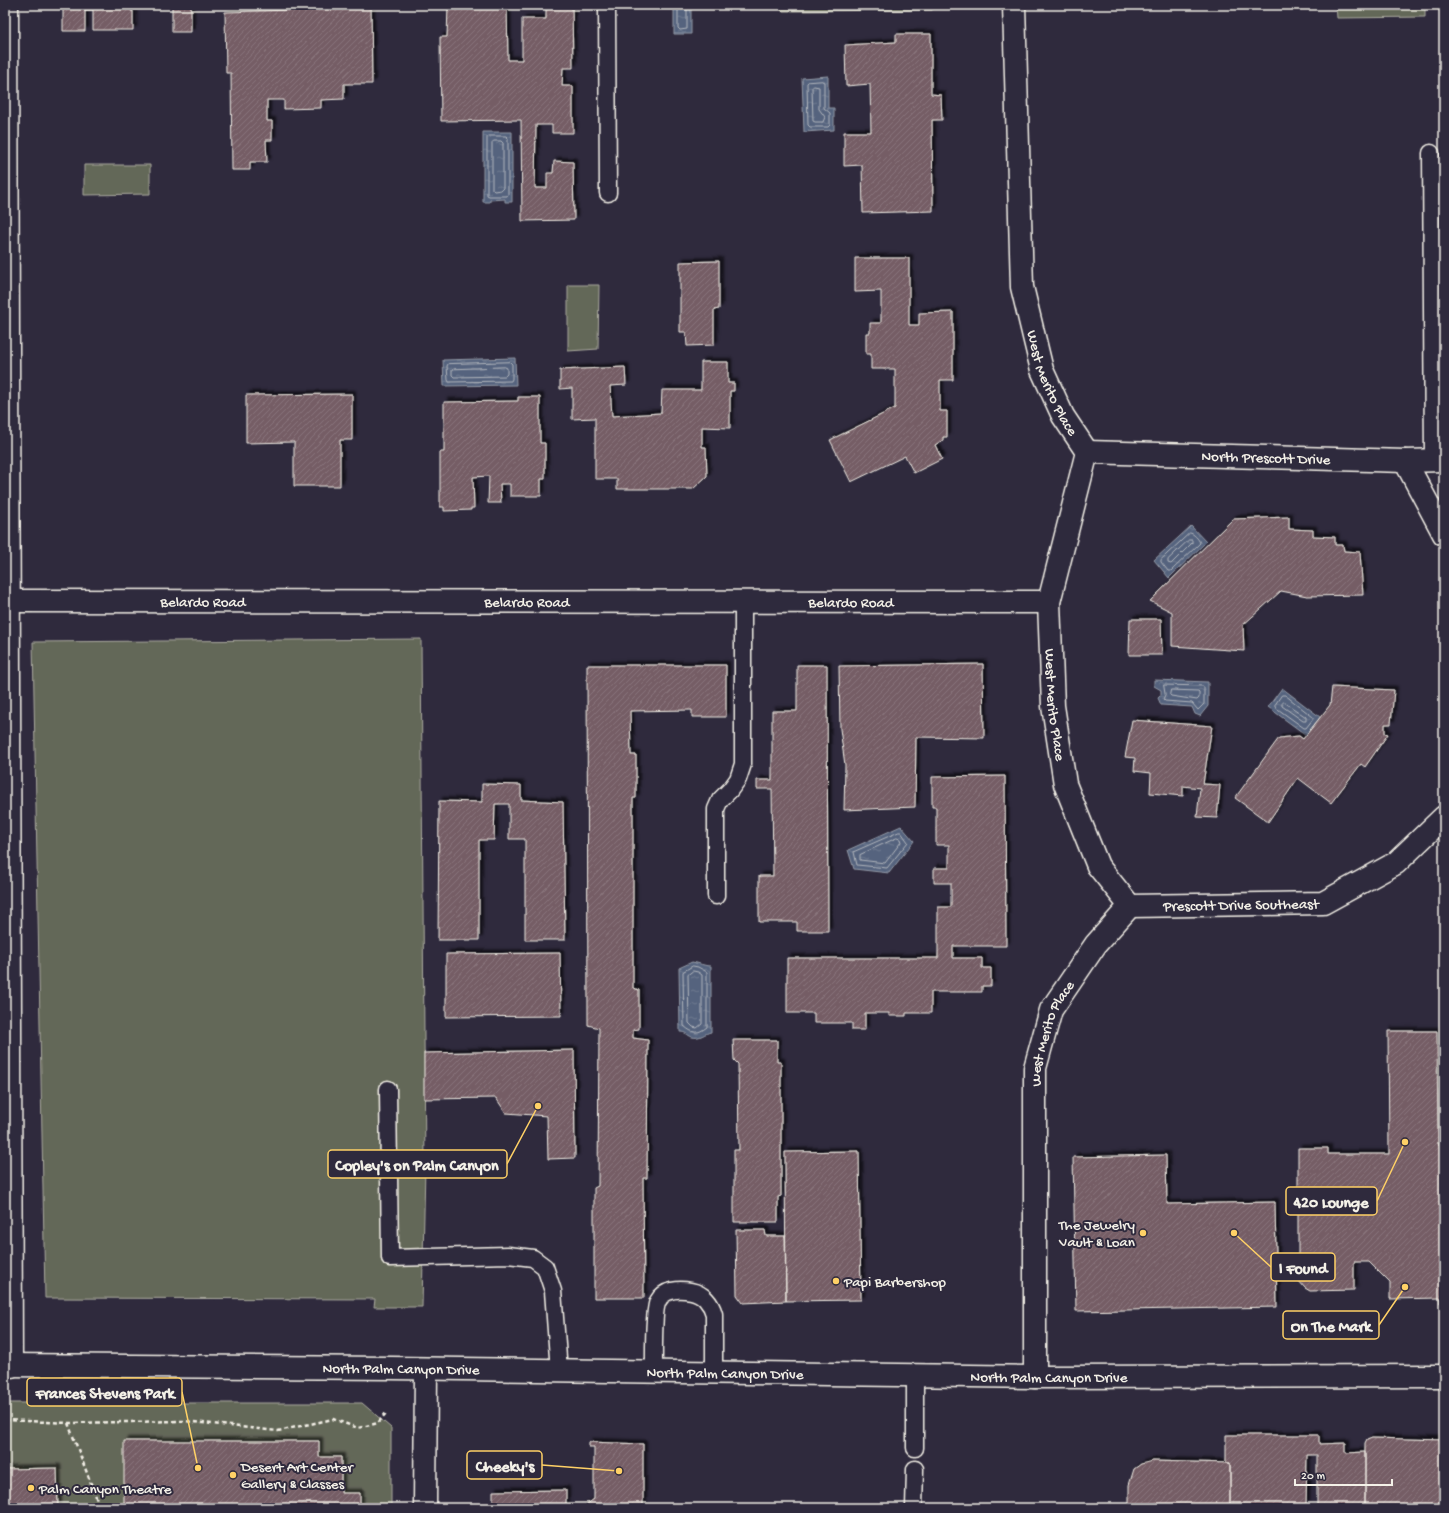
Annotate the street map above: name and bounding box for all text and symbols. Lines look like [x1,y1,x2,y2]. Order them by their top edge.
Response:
street label: West Merito Place [1022,329,1081,440]
street label: North Prescott Drive [1201,448,1331,470]
street label: Belardo Road [159,594,247,612]
street label: Belardo Road [483,594,571,613]
street label: Belardo Road [807,595,895,613]
street label: West Merito Place [1040,648,1068,763]
street label: Prescott Drive Southeast [1162,896,1321,916]
street label: West Merito Place [1028,978,1080,1086]
callout: Copley's on Palm Canyon [328,1150,507,1178]
text: Copley's on Palm Canyon [334,1158,499,1177]
callout: 420 Lounge [1286,1187,1377,1215]
text: 420 Lounge [1293,1195,1369,1214]
place label: The Jewelry Vault & Loan [1058,1217,1136,1252]
marker: The Jewelry Vault & Loan [1138,1228,1148,1238]
callout: I Found [1271,1253,1335,1281]
text: I Found [1279,1261,1329,1280]
place label: Papi Barbershop [843,1274,946,1292]
marker: Papi Barbershop [831,1276,841,1286]
callout: On The Mark [1283,1311,1379,1339]
text: On The Mark [1291,1319,1373,1338]
street label: North Palm Canyon Drive [322,1360,480,1380]
street label: North Palm Canyon Drive [646,1365,804,1385]
street label: North Palm Canyon Drive [970,1369,1128,1388]
callout: Frances Stevens Park [27,1378,182,1406]
text: Frances Stevens Park [34,1386,176,1405]
callout: Cheeky's [467,1451,542,1479]
place label: Desert Art Center Gallery & Classes [240,1459,354,1494]
text: Cheeky's [475,1459,535,1478]
scale bar [1295,1461,1392,1487]
marker: Desert Art Center Gallery & Classes [228,1470,238,1480]
text: 20 m [1301,1470,1326,1484]
place label: Palm Canyon Theatre [38,1481,172,1499]
marker: Palm Canyon Theatre [26,1483,36,1493]

